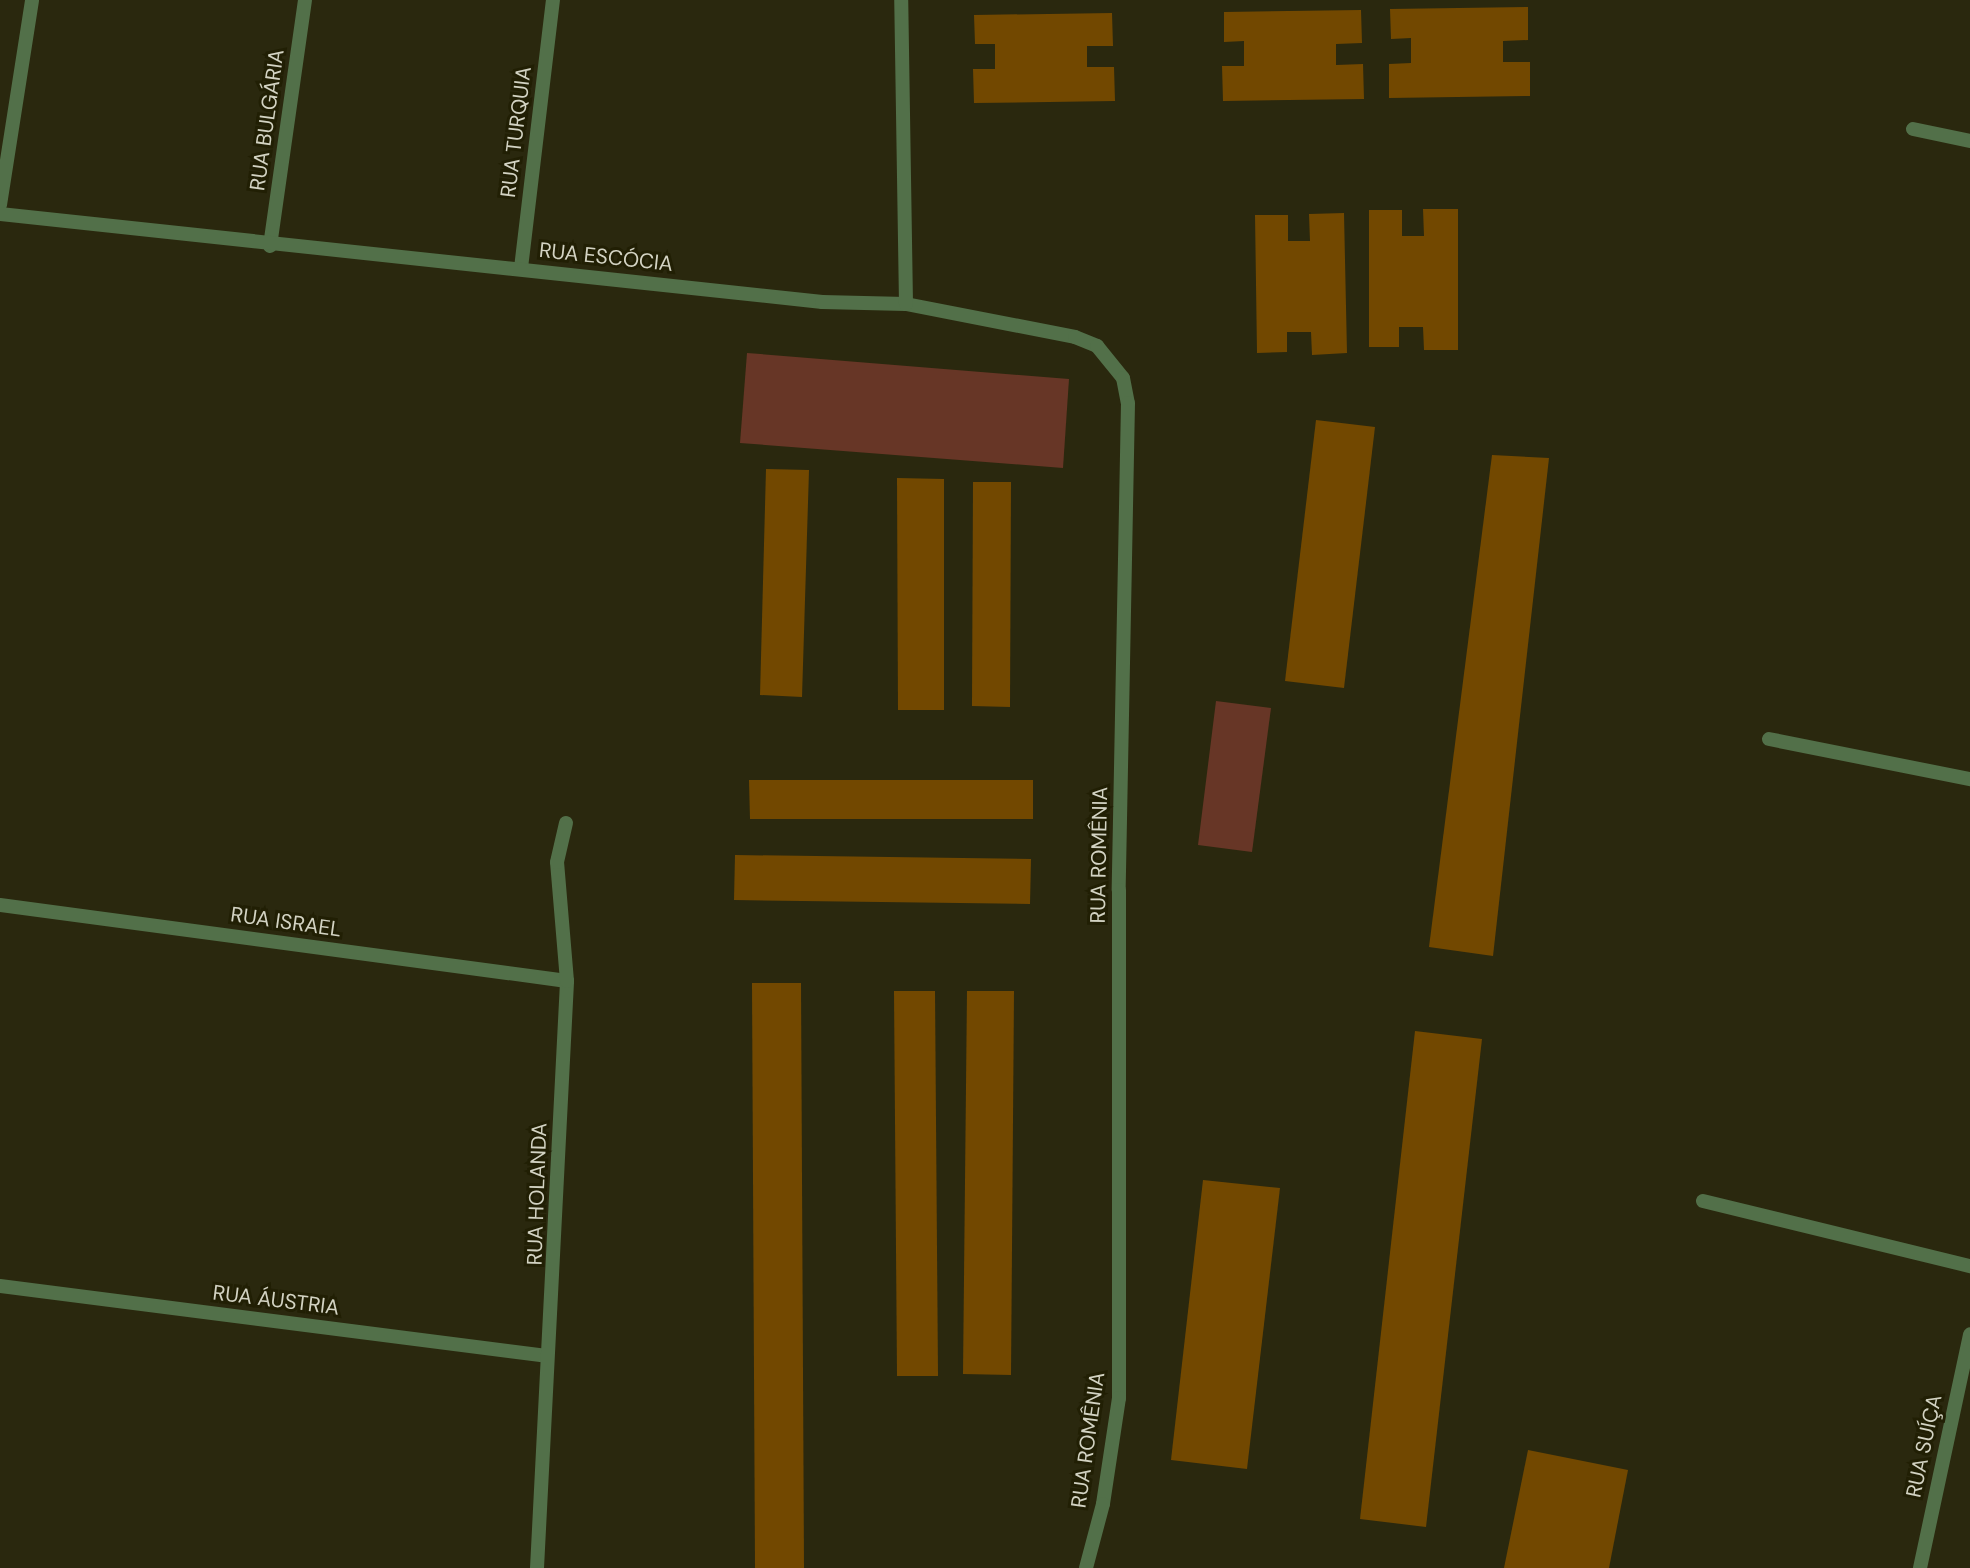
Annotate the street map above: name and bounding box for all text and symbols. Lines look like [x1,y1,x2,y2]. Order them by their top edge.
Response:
street label: RUA BULGÁRIA [245,48,289,192]
street label: RUA TURQUIA [495,65,537,199]
street label: RUA ESCÓCIA [538,237,674,277]
street label: RUA ROMÊNIA [1085,786,1113,924]
street label: RUA ISRAEL [229,902,343,942]
street label: RUA HOLANDA [522,1122,552,1266]
street label: RUA ÁUSTRIA [211,1280,341,1320]
street label: RUA ROMÊNIA [1066,1371,1110,1509]
street label: RUA SUÍÇA [1901,1392,1947,1500]

